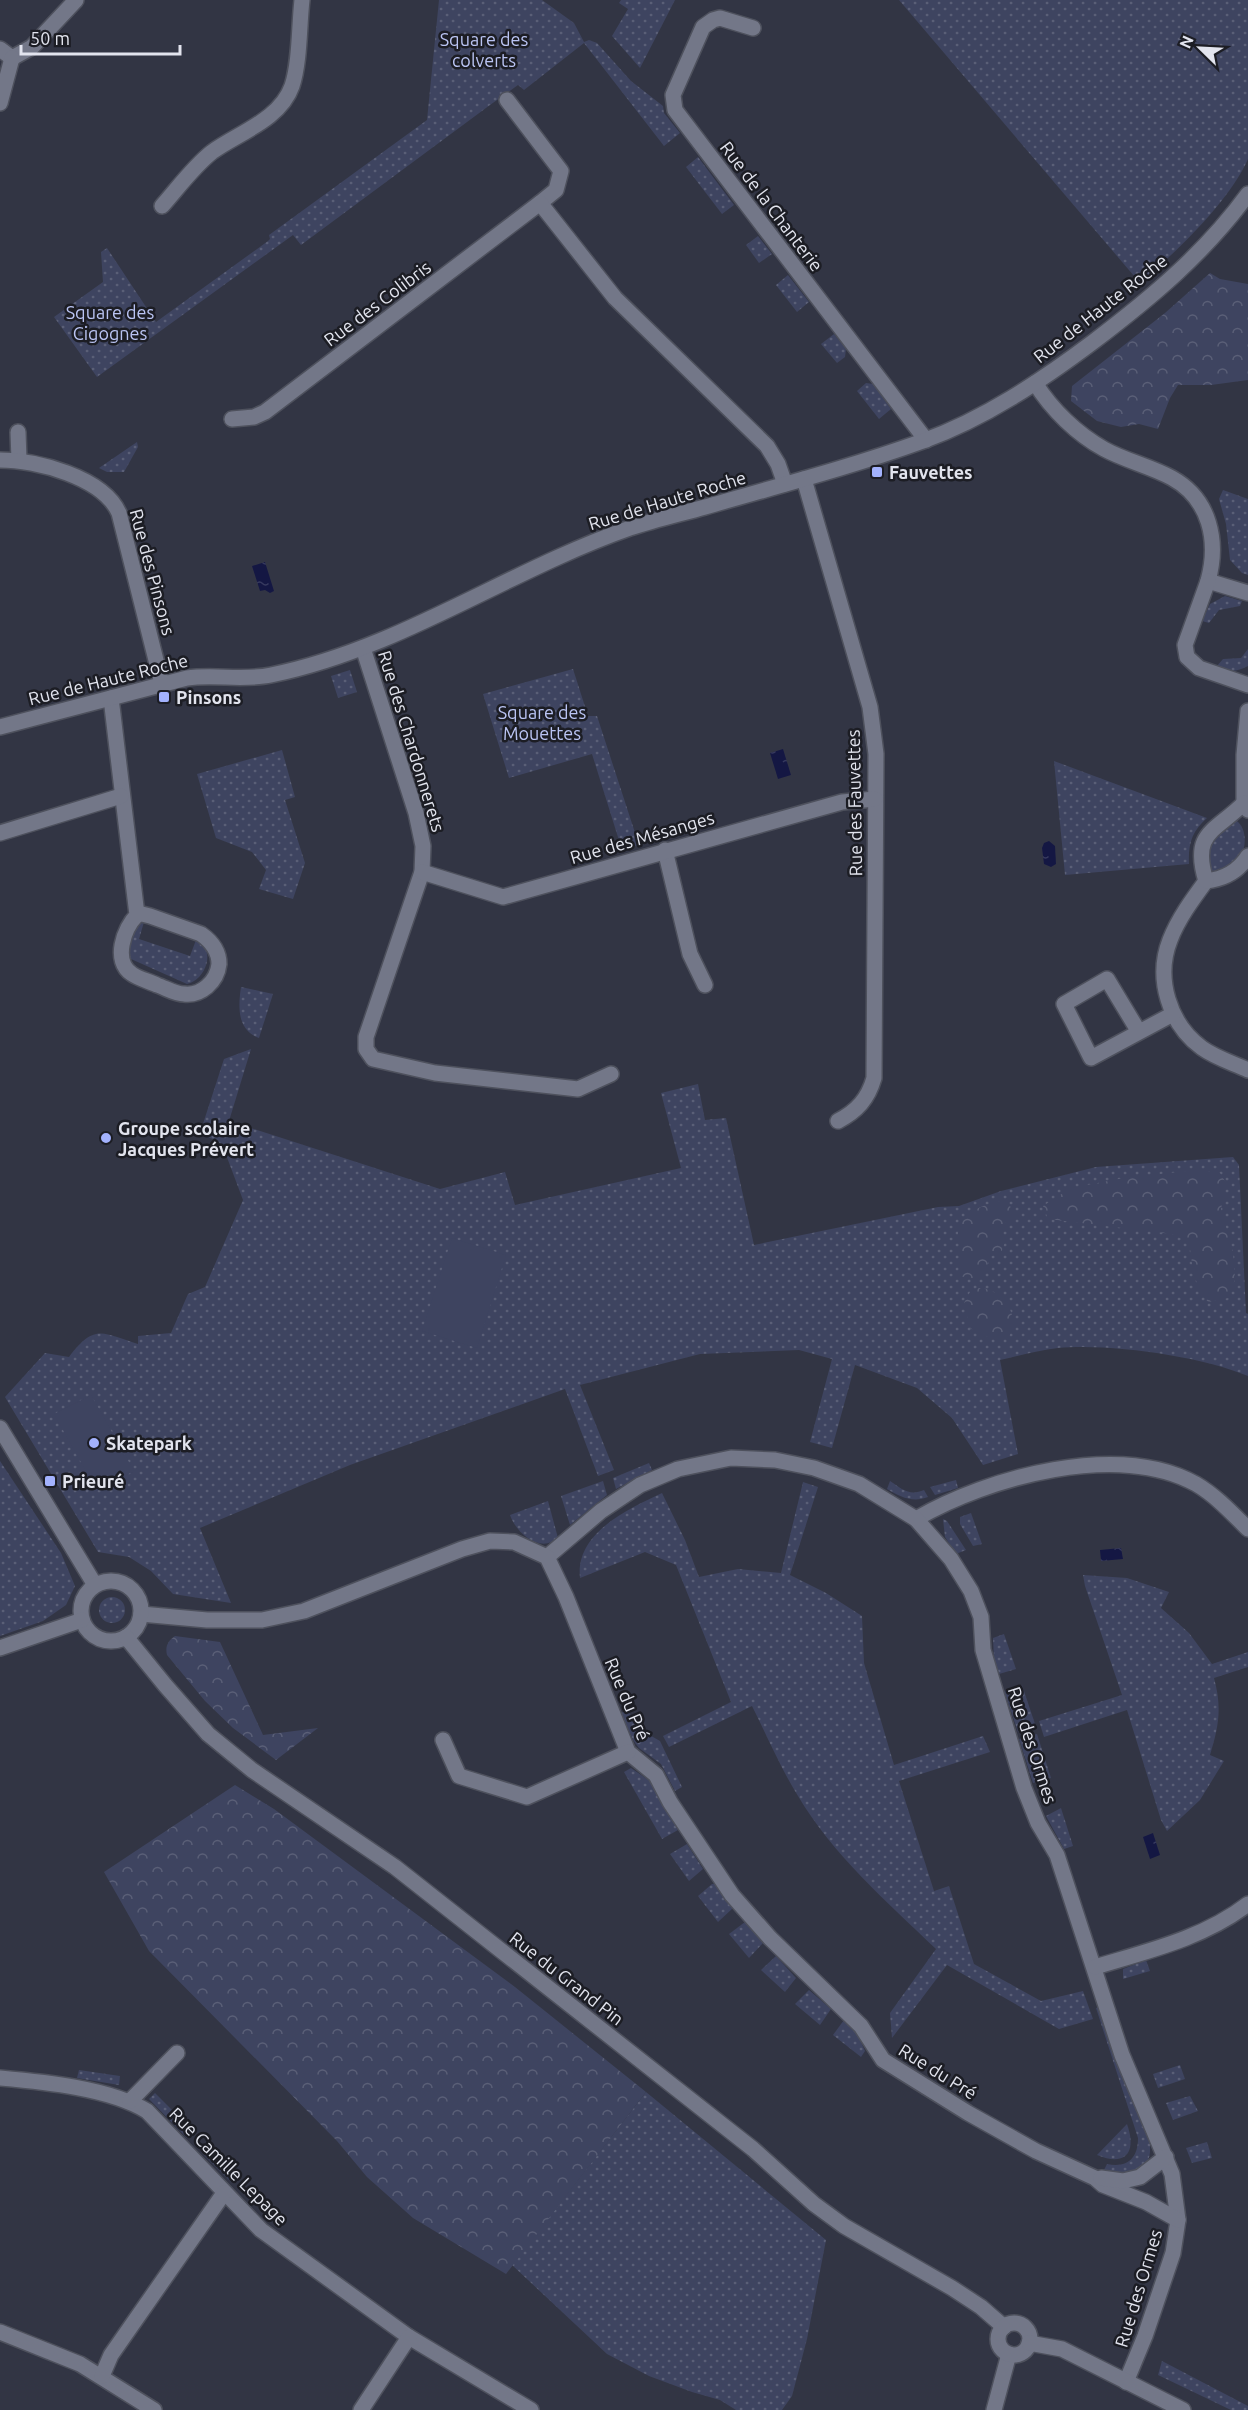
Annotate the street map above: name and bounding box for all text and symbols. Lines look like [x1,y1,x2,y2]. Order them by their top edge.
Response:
scale bar [21,18,180,56]
north arrow [1170,18,1230,78]
text: 50 m [30,28,70,48]
park label: Square des colverts [440,29,528,70]
text: N [1176,33,1197,51]
street label: Rue de la Chanterie [717,137,827,275]
street label: Rue de Haute Roche [1029,250,1171,366]
street label: Rue des Colibris [320,256,434,350]
park label: Square des Cigognes [66,302,154,343]
place label: Fauvettes [889,462,973,482]
marker: Fauvettes [870,465,884,479]
street label: Rue de Haute Roche [586,467,748,533]
street label: Rue des Pinsons [127,507,180,637]
street label: Rue des Chardonnerets [375,648,449,834]
street label: Rue de Haute Roche [26,650,190,708]
place label: Pinsons [176,687,241,707]
marker: Pinsons [157,690,171,704]
park label: Square des Mouettes [498,702,586,743]
street label: Rue des Fauvettes [843,729,865,877]
street label: Rue des Mésanges [568,807,717,867]
place label: Groupe scolaire Jacques Prévert [118,1118,254,1159]
marker: Groupe scolaire Jacques Prévert [99,1131,113,1145]
place label: Skatepark [106,1433,192,1453]
marker: Skatepark [87,1436,101,1450]
place label: Prieuré [62,1471,124,1491]
marker: Prieuré [43,1474,57,1488]
street label: Rue du Pré [602,1655,654,1743]
street label: Rue des Ormes [1005,1684,1061,1806]
street label: Rue du Grand Pin [506,1927,628,2029]
street label: Rue du Pré [895,2039,981,2103]
street label: Rue Camille Lepage [166,2103,292,2229]
street label: Rue des Ormes [1111,2227,1165,2349]

